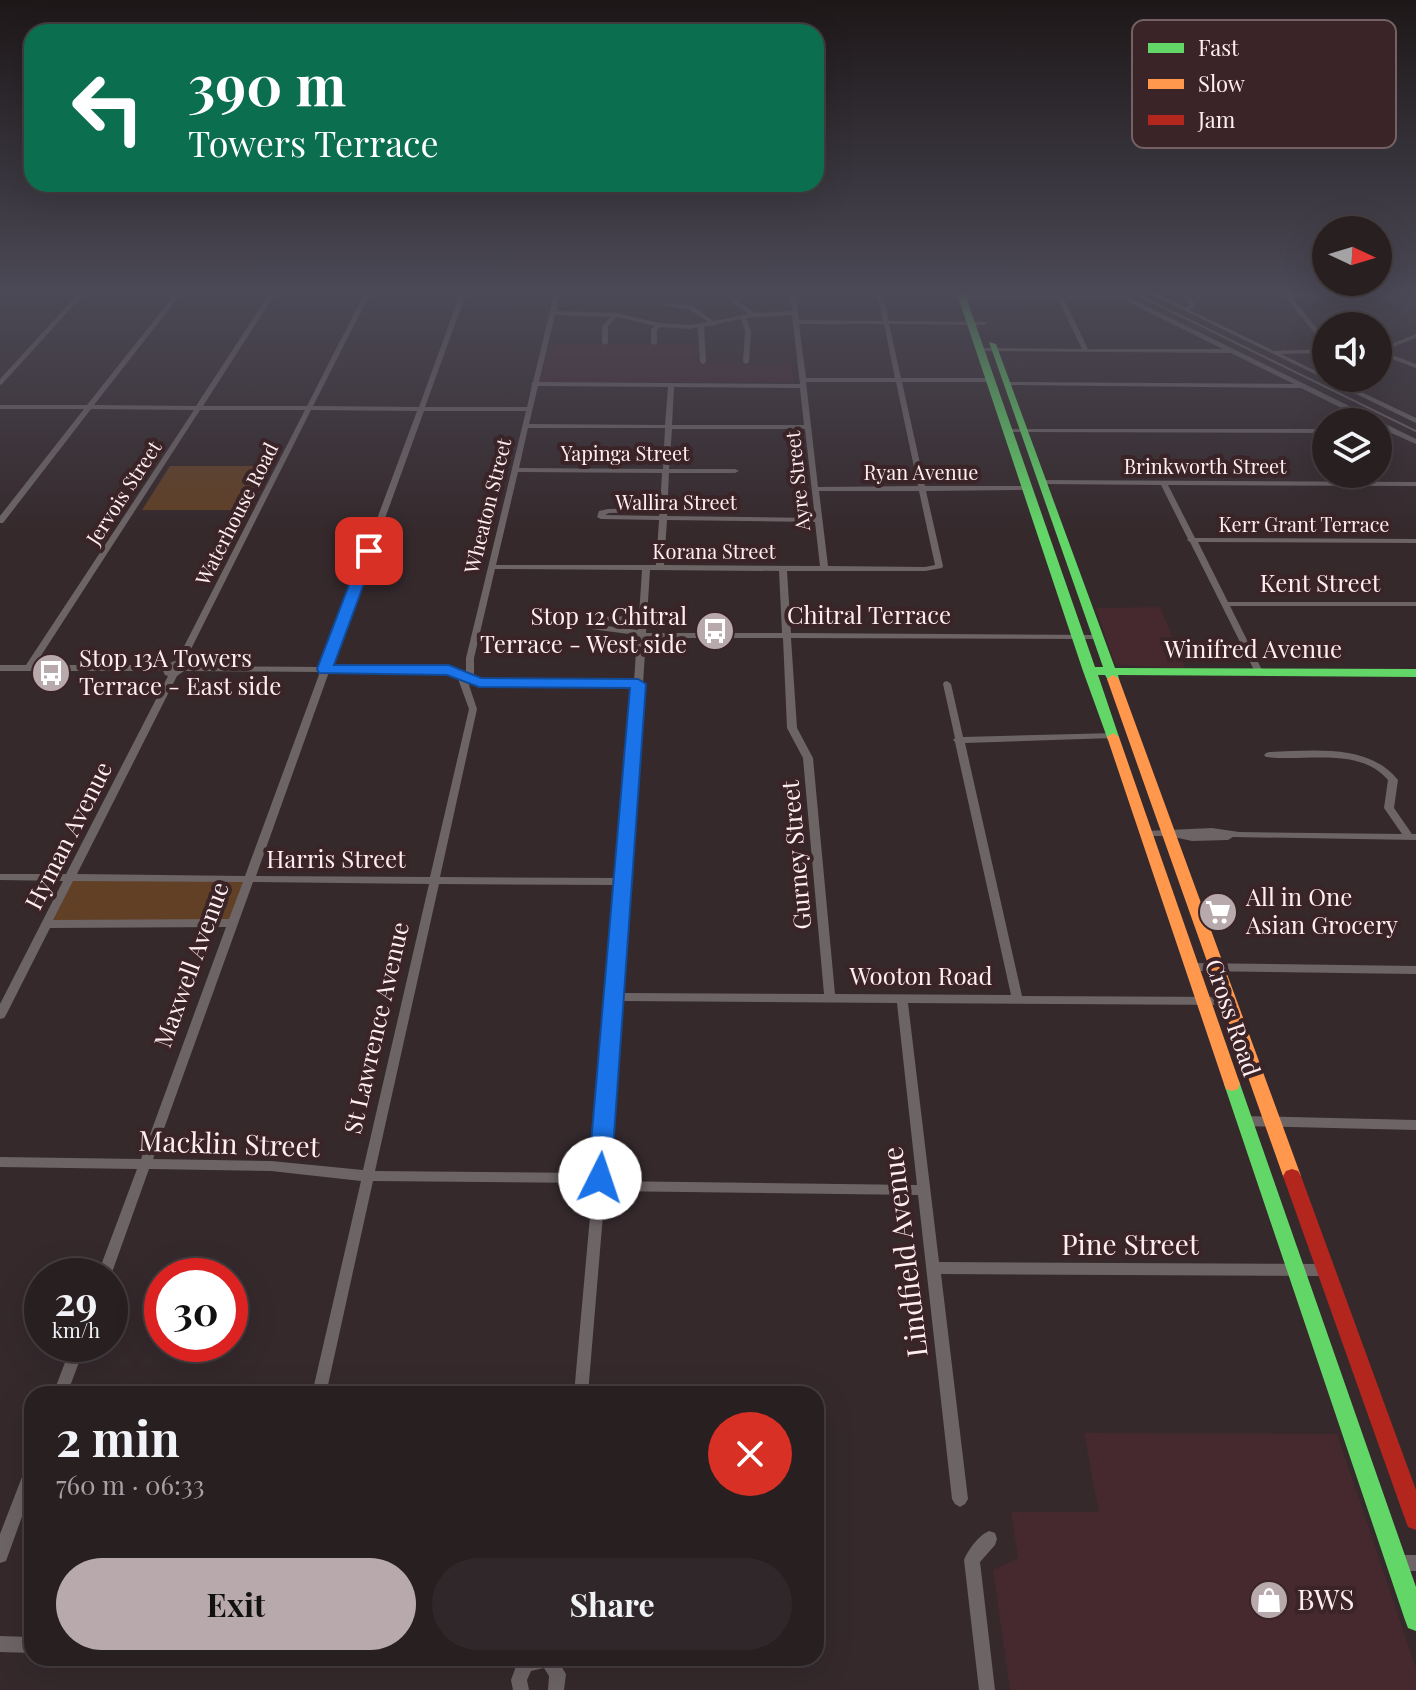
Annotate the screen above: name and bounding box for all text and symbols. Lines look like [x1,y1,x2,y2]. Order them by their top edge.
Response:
legend [1132,20,1396,148]
text: Fast [1198,32,1240,62]
text: 390 m [188,46,346,121]
icon: left [56,56,160,160]
text: Slow [1198,68,1245,98]
text: Jam [1197,104,1236,134]
text: Towers Terrace [188,118,439,166]
north arrow [1312,216,1392,296]
map controls [1312,216,1392,488]
button: sound [1312,312,1392,392]
button: layers [1312,408,1392,488]
street label: Ayre Street [778,429,815,533]
street label: Jervois Street [78,434,167,550]
street label: Wheaton Street [456,434,517,577]
street label: Waterhouse Road [188,437,283,590]
street label: Yapinga Street [560,439,690,466]
street label: Brinkworth Street [1124,452,1287,479]
street label: Ryan Avenue [864,458,978,485]
street label: Wallira Street [614,488,738,515]
street label: Kerr Grant Terrace [1219,510,1389,537]
pin [335,517,403,585]
icon: arrive [347,529,391,573]
street label: Korana Street [652,537,777,564]
street label: Kent Street [1260,566,1381,598]
street label: Chitral Terrace [787,598,951,630]
place label: Stop 12 Chitral Terrace - West side [480,599,687,659]
bus stop icon: Stop 12 Chitral Terrace - West side [694,610,736,652]
street label: Winifred Avenue [1163,632,1342,664]
place label: Stop 13A Towers Terrace - East side [79,641,281,701]
bus stop icon: Stop 13A Towers Terrace - East side [30,652,72,694]
street label: Hyman Avenue [16,756,118,914]
street label: Gurney Street [773,779,817,931]
street label: Harris Street [266,842,406,874]
street label: Maxwell Avenue [145,877,235,1051]
place label: All in One Asian Grocery [1245,880,1398,940]
supermarket icon: All in One Asian Grocery [1197,891,1239,933]
street label: St Lawrence Avenue [335,919,415,1137]
street label: Cross Road [1199,955,1269,1080]
street label: Wooton Road [849,959,993,991]
street label: Macklin Street [138,1121,321,1164]
position arrow [558,1136,642,1220]
street label: Lindfield Avenue [872,1145,935,1359]
street label: Pine Street [1061,1225,1200,1262]
speed limit sign: 30 [144,1258,248,1362]
text: 29 [54,1273,98,1326]
text: km/h [52,1316,100,1343]
text: 2 min [56,1405,180,1469]
button: close [708,1412,792,1496]
text: 760 m · 06:33 [56,1467,204,1502]
button: Exit [56,1558,416,1650]
button: Share [432,1558,792,1650]
shop icon: BWS [1248,1579,1290,1621]
place label: BWS [1297,1580,1354,1617]

